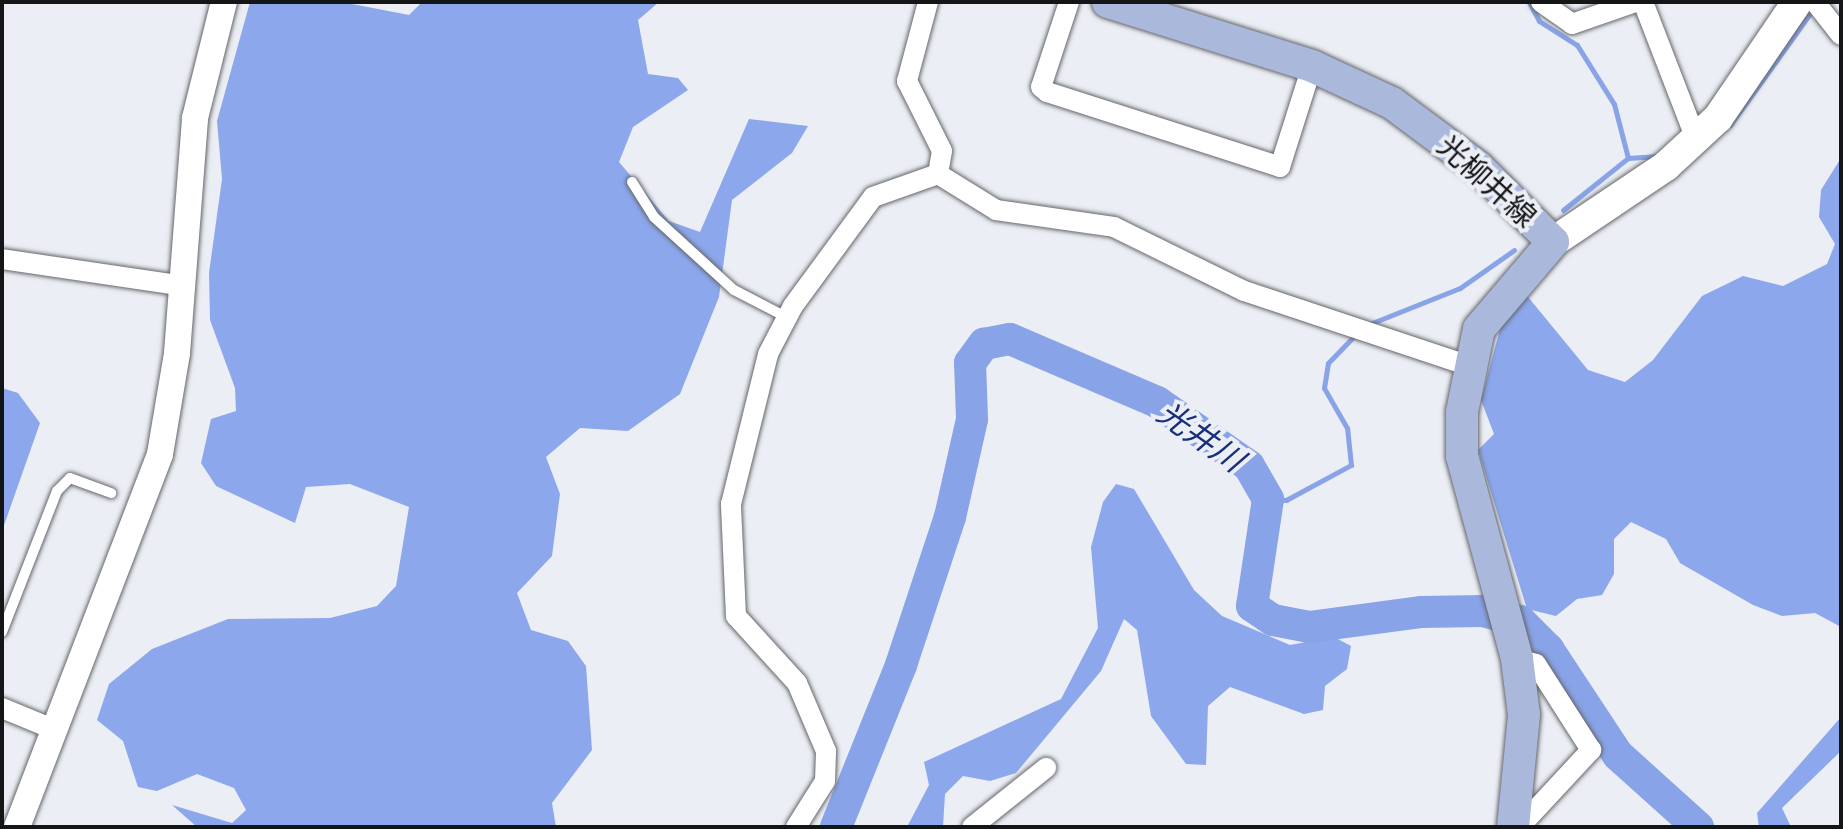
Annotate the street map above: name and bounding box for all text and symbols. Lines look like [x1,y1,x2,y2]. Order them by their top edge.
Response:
street label: 光柳井線 [1430,127,1544,235]
water label: 光井川 [1151,393,1251,479]

